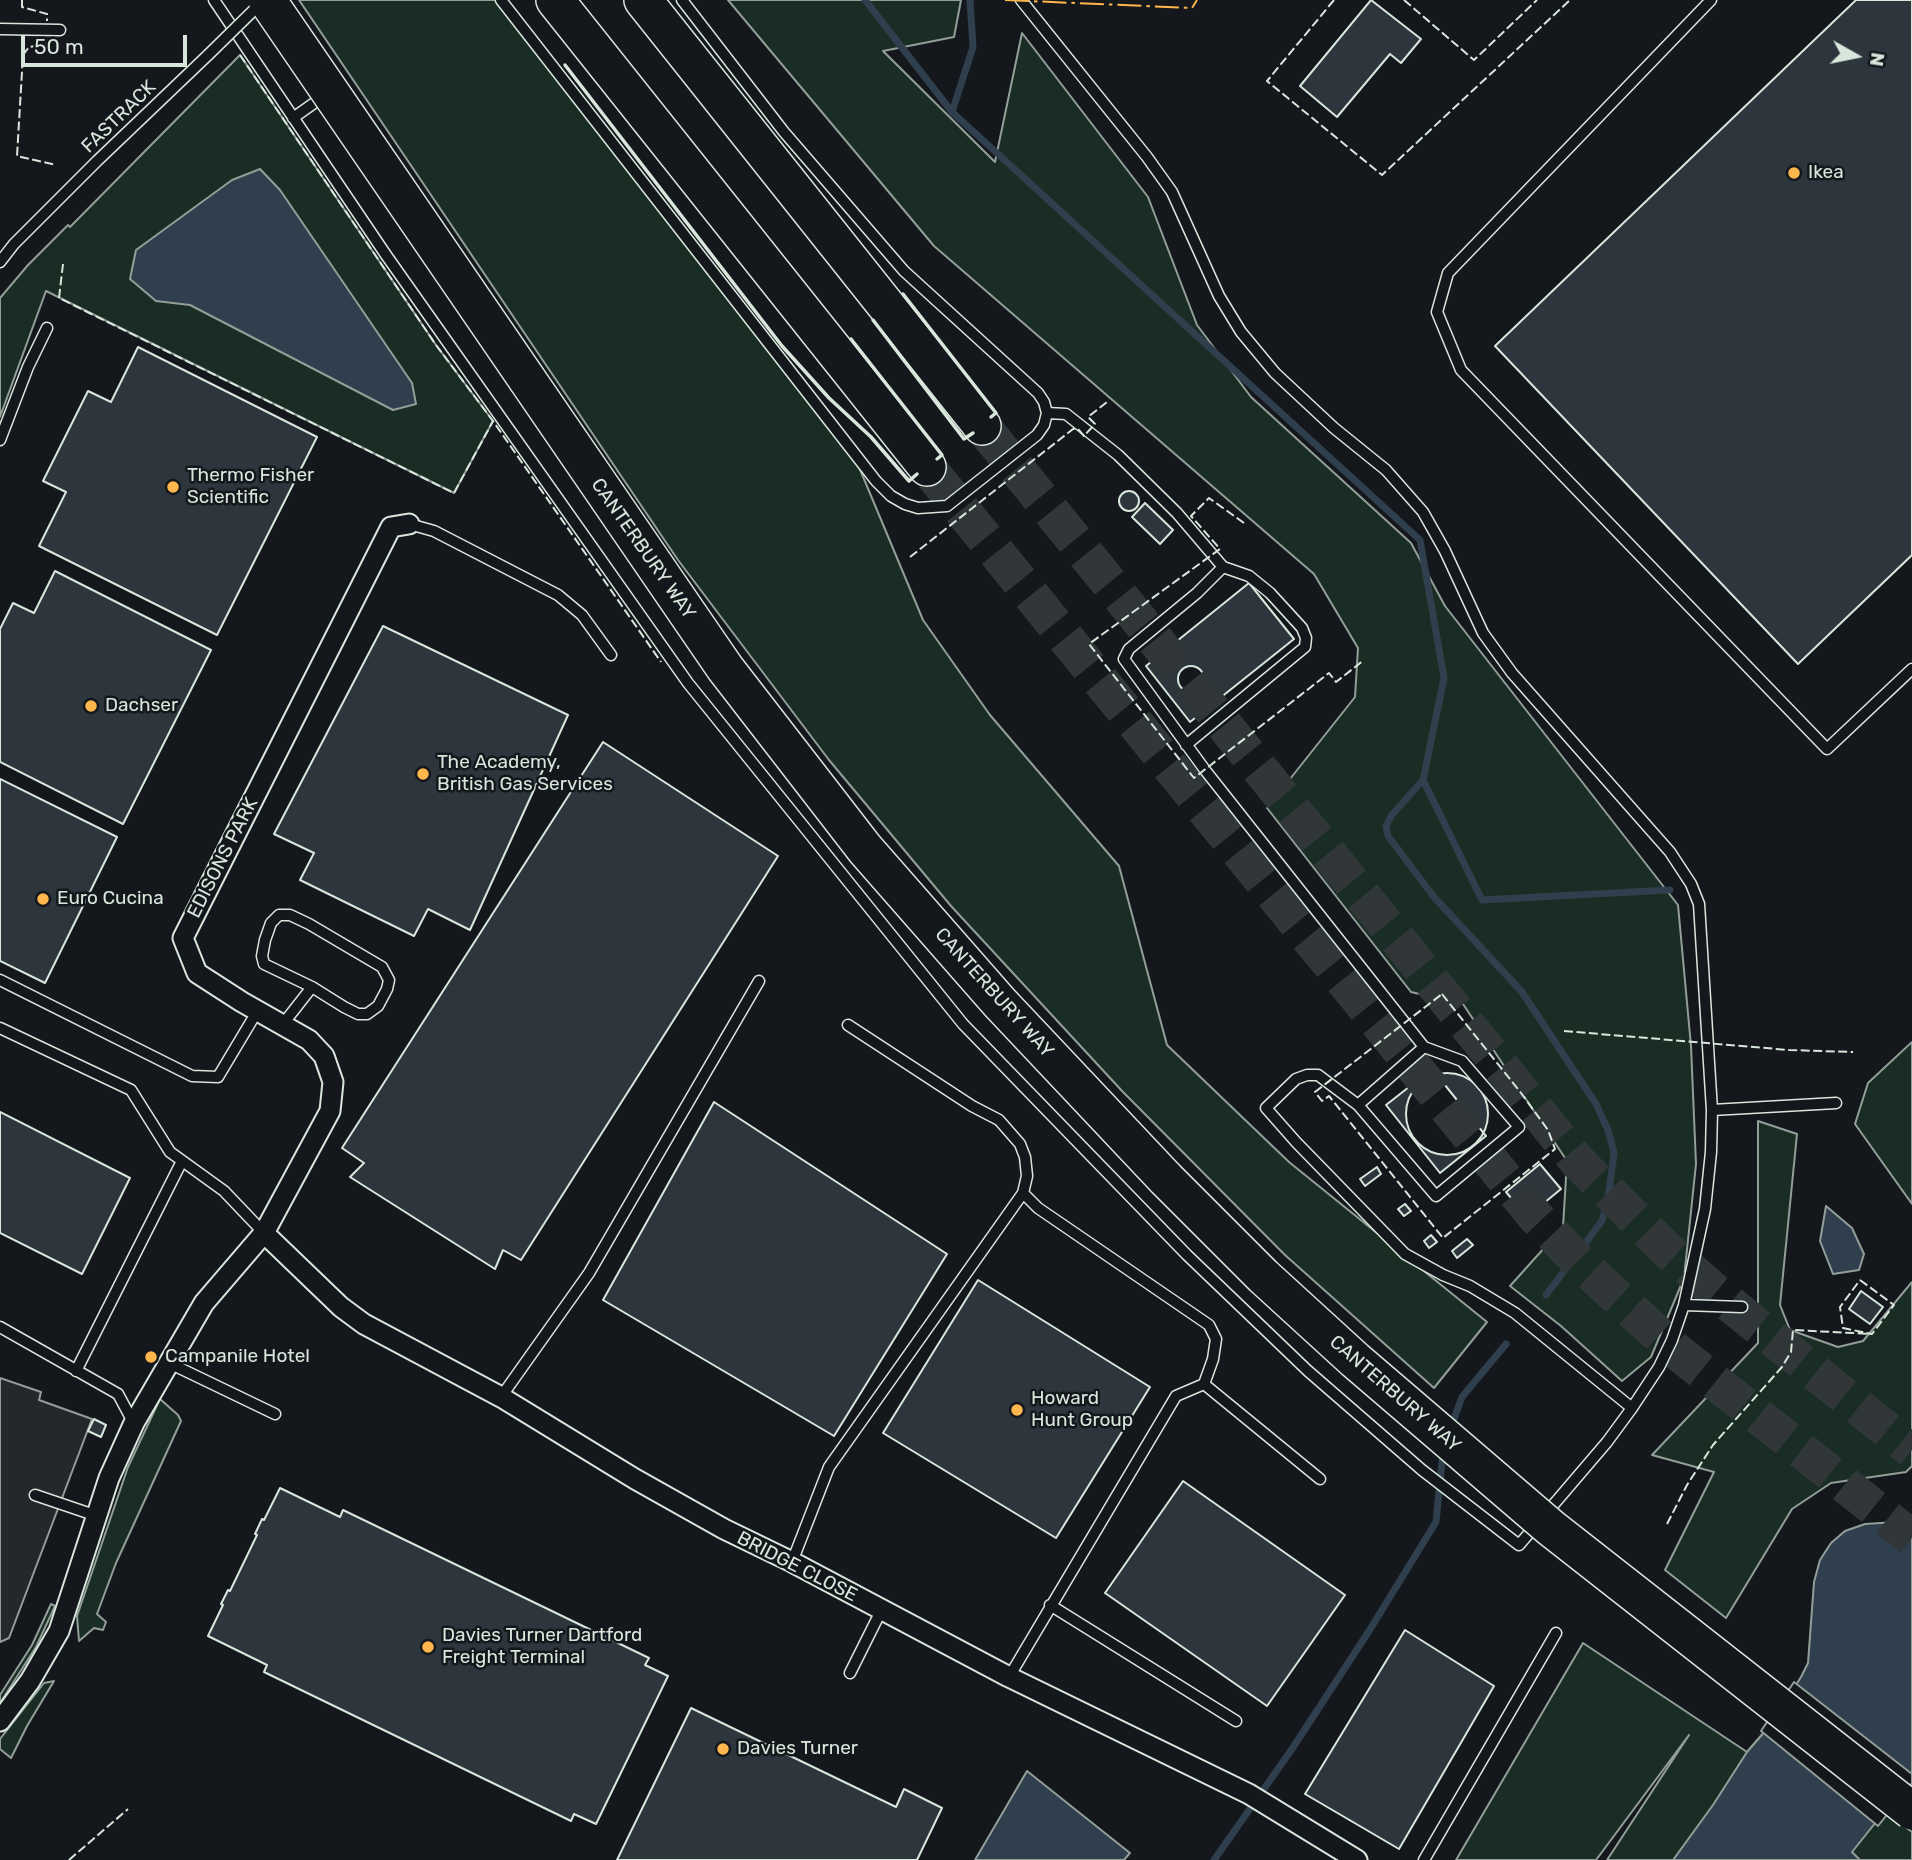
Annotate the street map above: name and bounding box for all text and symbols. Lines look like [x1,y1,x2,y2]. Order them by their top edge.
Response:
scale bar [24,21,191,65]
north arrow [1821,21,1891,91]
text: 50 m [34,34,84,59]
text: N [1865,51,1890,68]
street label: FASTRACK [77,76,161,158]
place label: Ikea [1808,162,1844,184]
marker: Ikea [1786,165,1802,181]
place label: Thermo Fisher Scientific [187,465,314,509]
street label: CANTERBURY WAY [586,474,700,624]
marker: Thermo Fisher Scientific [165,479,181,495]
place label: Dachser [105,695,178,717]
marker: Dachser [83,698,99,714]
place label: The Academy, British Gas Services [437,752,613,796]
marker: The Academy, British Gas Services [415,766,431,782]
street label: EDISONS PARK [183,794,263,922]
place label: Euro Cucina [57,888,164,910]
marker: Euro Cucina [35,891,51,907]
street label: CANTERBURY WAY [930,923,1058,1063]
street label: CANTERBURY WAY [1325,1331,1465,1457]
place label: Campanile Hotel [165,1346,310,1368]
marker: Campanile Hotel [143,1349,159,1365]
place label: Howard Hunt Group [1031,1388,1133,1432]
marker: Howard Hunt Group [1009,1402,1025,1418]
street label: BRIDGE CLOSE [733,1527,861,1607]
place label: Davies Turner Dartford Freight Terminal [442,1625,642,1669]
marker: Davies Turner Dartford Freight Terminal [420,1639,436,1655]
place label: Davies Turner [737,1738,858,1760]
marker: Davies Turner [715,1741,731,1757]

